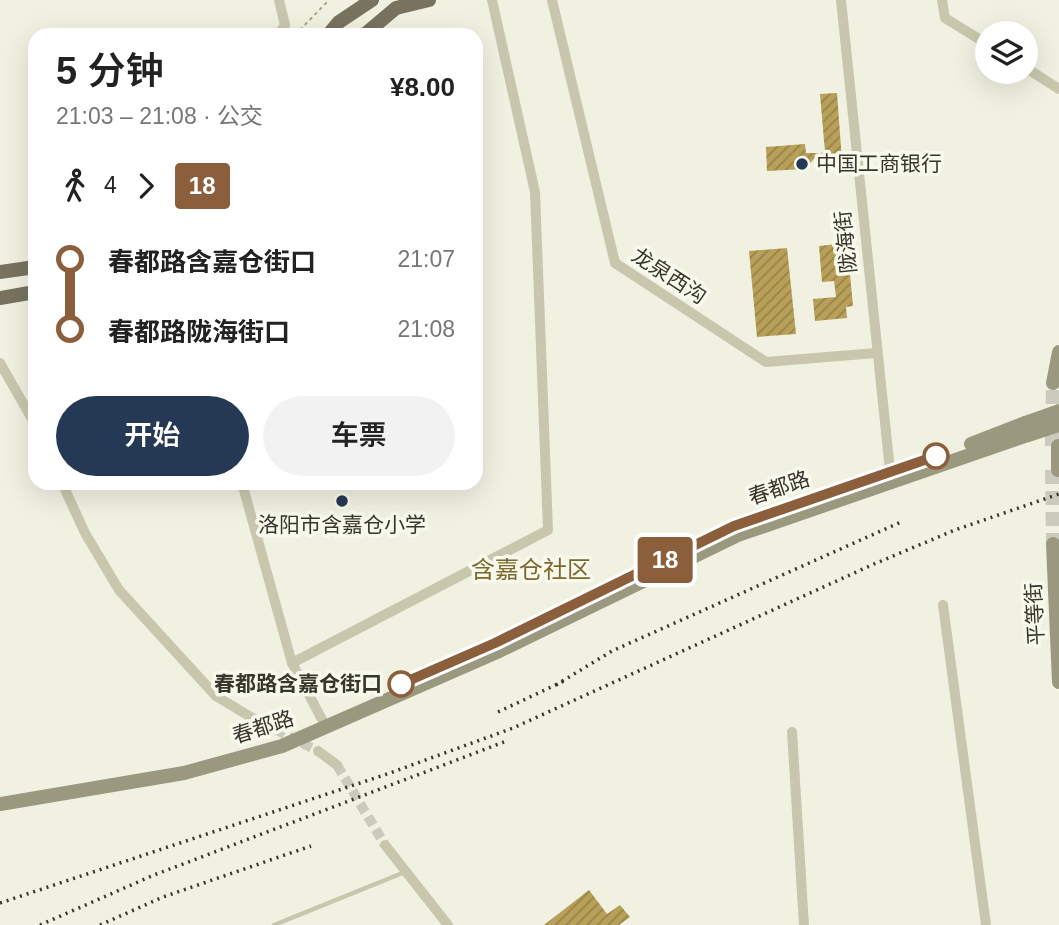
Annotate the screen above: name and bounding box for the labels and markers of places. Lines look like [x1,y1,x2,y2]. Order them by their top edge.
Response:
place label: 中国工商银行 [816,152,942,175]
marker: 中国工商银行 [794,156,810,172]
unlabelled marker [923,443,949,469]
marker: 洛阳市含嘉仓小学 [334,493,350,509]
place label: 洛阳市含嘉仓小学 [258,513,426,536]
marker: 春都路含嘉仓街口 [388,671,414,697]
place label: 春都路含嘉仓街口 [214,672,382,695]

